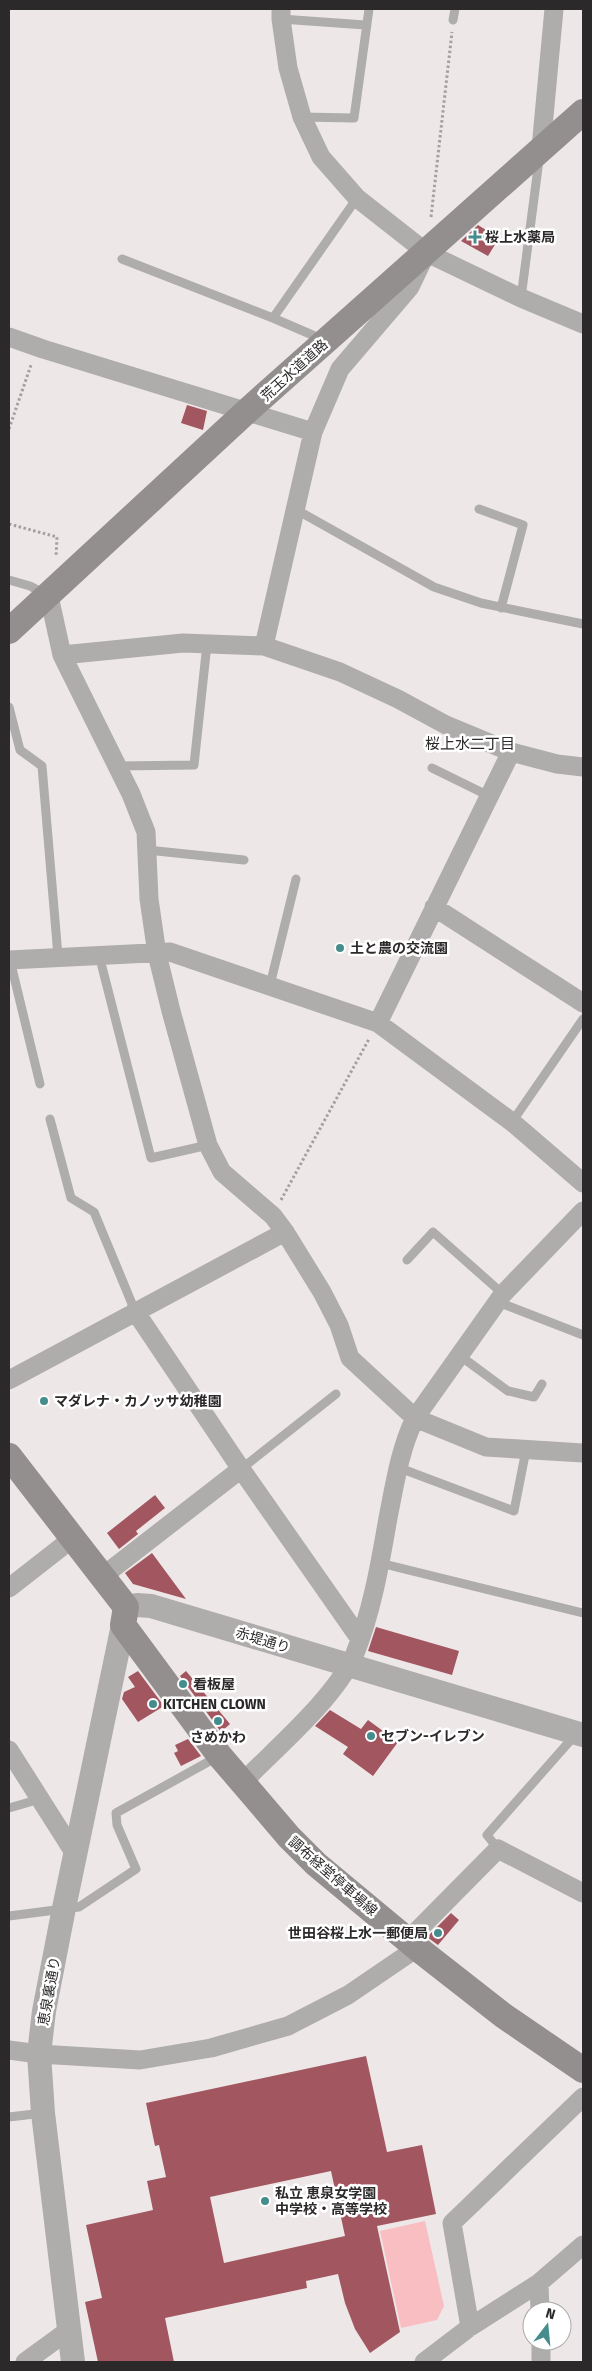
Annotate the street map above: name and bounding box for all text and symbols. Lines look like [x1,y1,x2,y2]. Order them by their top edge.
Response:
place label: 桜上水薬局 [485,229,555,246]
marker: 桜上水薬局 [469,231,481,243]
street label: 荒玉水道道路 [257,336,331,405]
district label: 桜上水二丁目 [425,735,515,753]
place label: 土と農の交流園 [350,940,448,957]
marker: 土と農の交流園 [334,942,346,954]
place label: マダレナ・カノッサ幼稚園 [54,1393,222,1410]
marker: マダレナ・カノッサ幼稚園 [38,1395,50,1407]
street label: 赤堤通り [234,1624,292,1657]
place label: 看板屋 [193,1676,235,1693]
marker: 看板屋 [177,1678,189,1690]
place label: KITCHEN CLOWN [163,1696,266,1713]
marker: KITCHEN CLOWN [147,1698,159,1710]
marker: さめかわ [212,1715,224,1727]
place label: セブン-イレブン [381,1728,485,1745]
place label: さめかわ [190,1729,246,1746]
marker: セブン-イレブン [365,1730,377,1742]
street label: 調布経堂停車場線 [285,1833,381,1920]
place label: 世田谷桜上水一郵便局 [288,1925,428,1942]
marker: 世田谷桜上水一郵便局 [432,1927,444,1939]
street label: 恵泉裏通り [35,1955,64,2027]
place label: 私立 恵泉女学園 中学校・高等学校 [275,2185,387,2218]
marker: 私立 恵泉女学園 中学校・高等学校 [259,2195,271,2207]
north arrow [522,2301,572,2351]
text: N [544,2305,557,2323]

